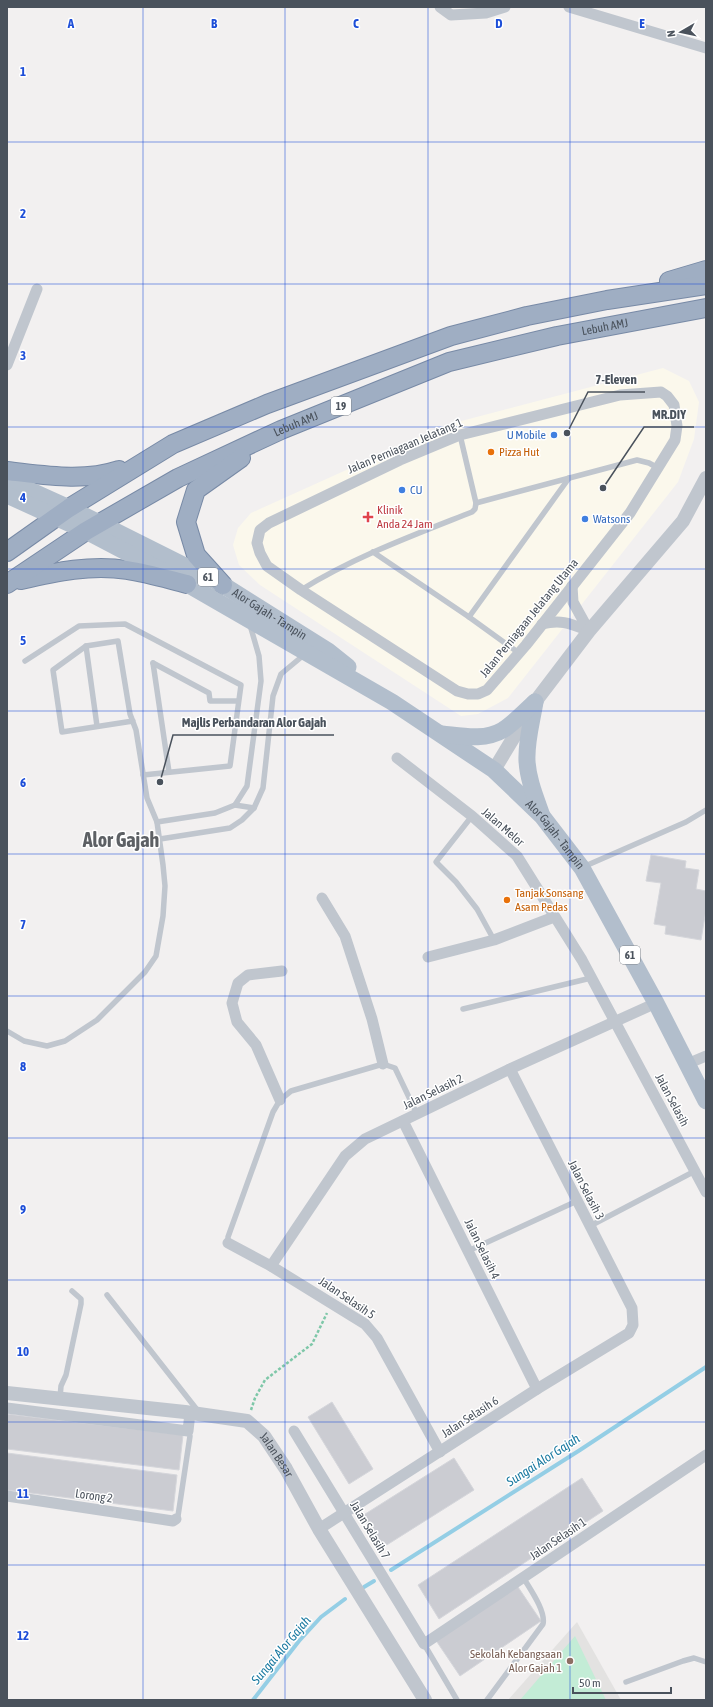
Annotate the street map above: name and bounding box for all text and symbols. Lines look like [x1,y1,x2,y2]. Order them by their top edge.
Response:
north arrow [661,12,701,52]
text: A [67,16,75,31]
text: B [211,16,218,31]
text: C [353,16,359,31]
text: D [495,16,503,31]
text: E [639,16,645,31]
text: N [665,29,678,38]
text: 1 [20,64,26,79]
text: 2 [20,206,26,221]
street label: Lebuh AMJ [581,316,629,338]
text: 3 [20,348,26,363]
callout: 7-Eleven [588,367,645,392]
text: 7-Eleven [595,372,637,387]
road number: 19 [331,397,351,415]
callout: MR.DIY [644,402,694,427]
text: MR.DIY [652,407,686,422]
street label: Lebuh AMJ [271,409,320,439]
street label: Jalan Perniagaan Jelatang 1 [345,415,465,477]
place label: U Mobile [507,428,546,442]
marker: U Mobile [549,430,559,440]
place label: Pizza Hut [499,445,540,459]
marker: Pizza Hut [486,447,496,457]
place label: CU [410,483,422,497]
marker: CU [397,485,407,495]
text: 4 [19,490,26,505]
place label: Klinik Anda 24 Jam [377,503,433,531]
marker: Klinik Anda 24 Jam [362,511,374,523]
place label: Watsons [593,512,630,526]
marker: Watsons [580,514,590,524]
street label: Jalan Perniagaan Jelatang Utama [477,556,581,680]
road number: 61 [198,568,218,586]
street label: Alor Gajah - Tampin [230,586,309,643]
text: 5 [20,633,26,648]
callout: Majlis Perbandaran Alor Gajah [173,710,334,735]
text: Majlis Perbandaran Alor Gajah [182,715,326,730]
text: 6 [20,775,26,790]
street label: Alor Gajah - Tampin [523,797,587,872]
street label: Jalan Melor [479,805,527,849]
district label: Alor Gajah [82,828,159,851]
place label: Tanjak Sonsang Asam Pedas [515,886,584,914]
marker: Tanjak Sonsang Asam Pedas [502,895,512,905]
text: 7 [20,917,26,932]
road number: 61 [620,946,640,964]
text: 8 [20,1059,26,1074]
street label: Jalan Selasih 2 [401,1071,465,1113]
street label: Jalan Selasih [652,1071,692,1129]
street label: Jalan Selasih 3 [565,1158,607,1222]
text: 9 [20,1202,26,1217]
street label: Jalan Selasih 4 [461,1217,503,1282]
street label: Jalan Selasih 5 [316,1274,378,1322]
text: 10 [17,1344,29,1359]
street label: Jalan Selasih 6 [439,1393,501,1441]
street label: Jalan Besar [258,1429,296,1480]
water label: Sungai Alor Gajah [503,1430,583,1490]
text: 11 [17,1486,29,1501]
street label: Lorong 2 [74,1486,114,1506]
street label: Jalan Selasih 7 [347,1499,393,1562]
street label: Jalan Selasih 1 [527,1515,589,1563]
water label: Sungai Alor Gajah [247,1612,314,1688]
text: 12 [17,1628,29,1643]
place label: Sekolah Kebangsaan Alor Gajah 1 [470,1647,562,1675]
marker: Sekolah Kebangsaan Alor Gajah 1 [565,1656,575,1666]
scale bar [573,1669,671,1695]
text: 50 m [579,1676,601,1690]

